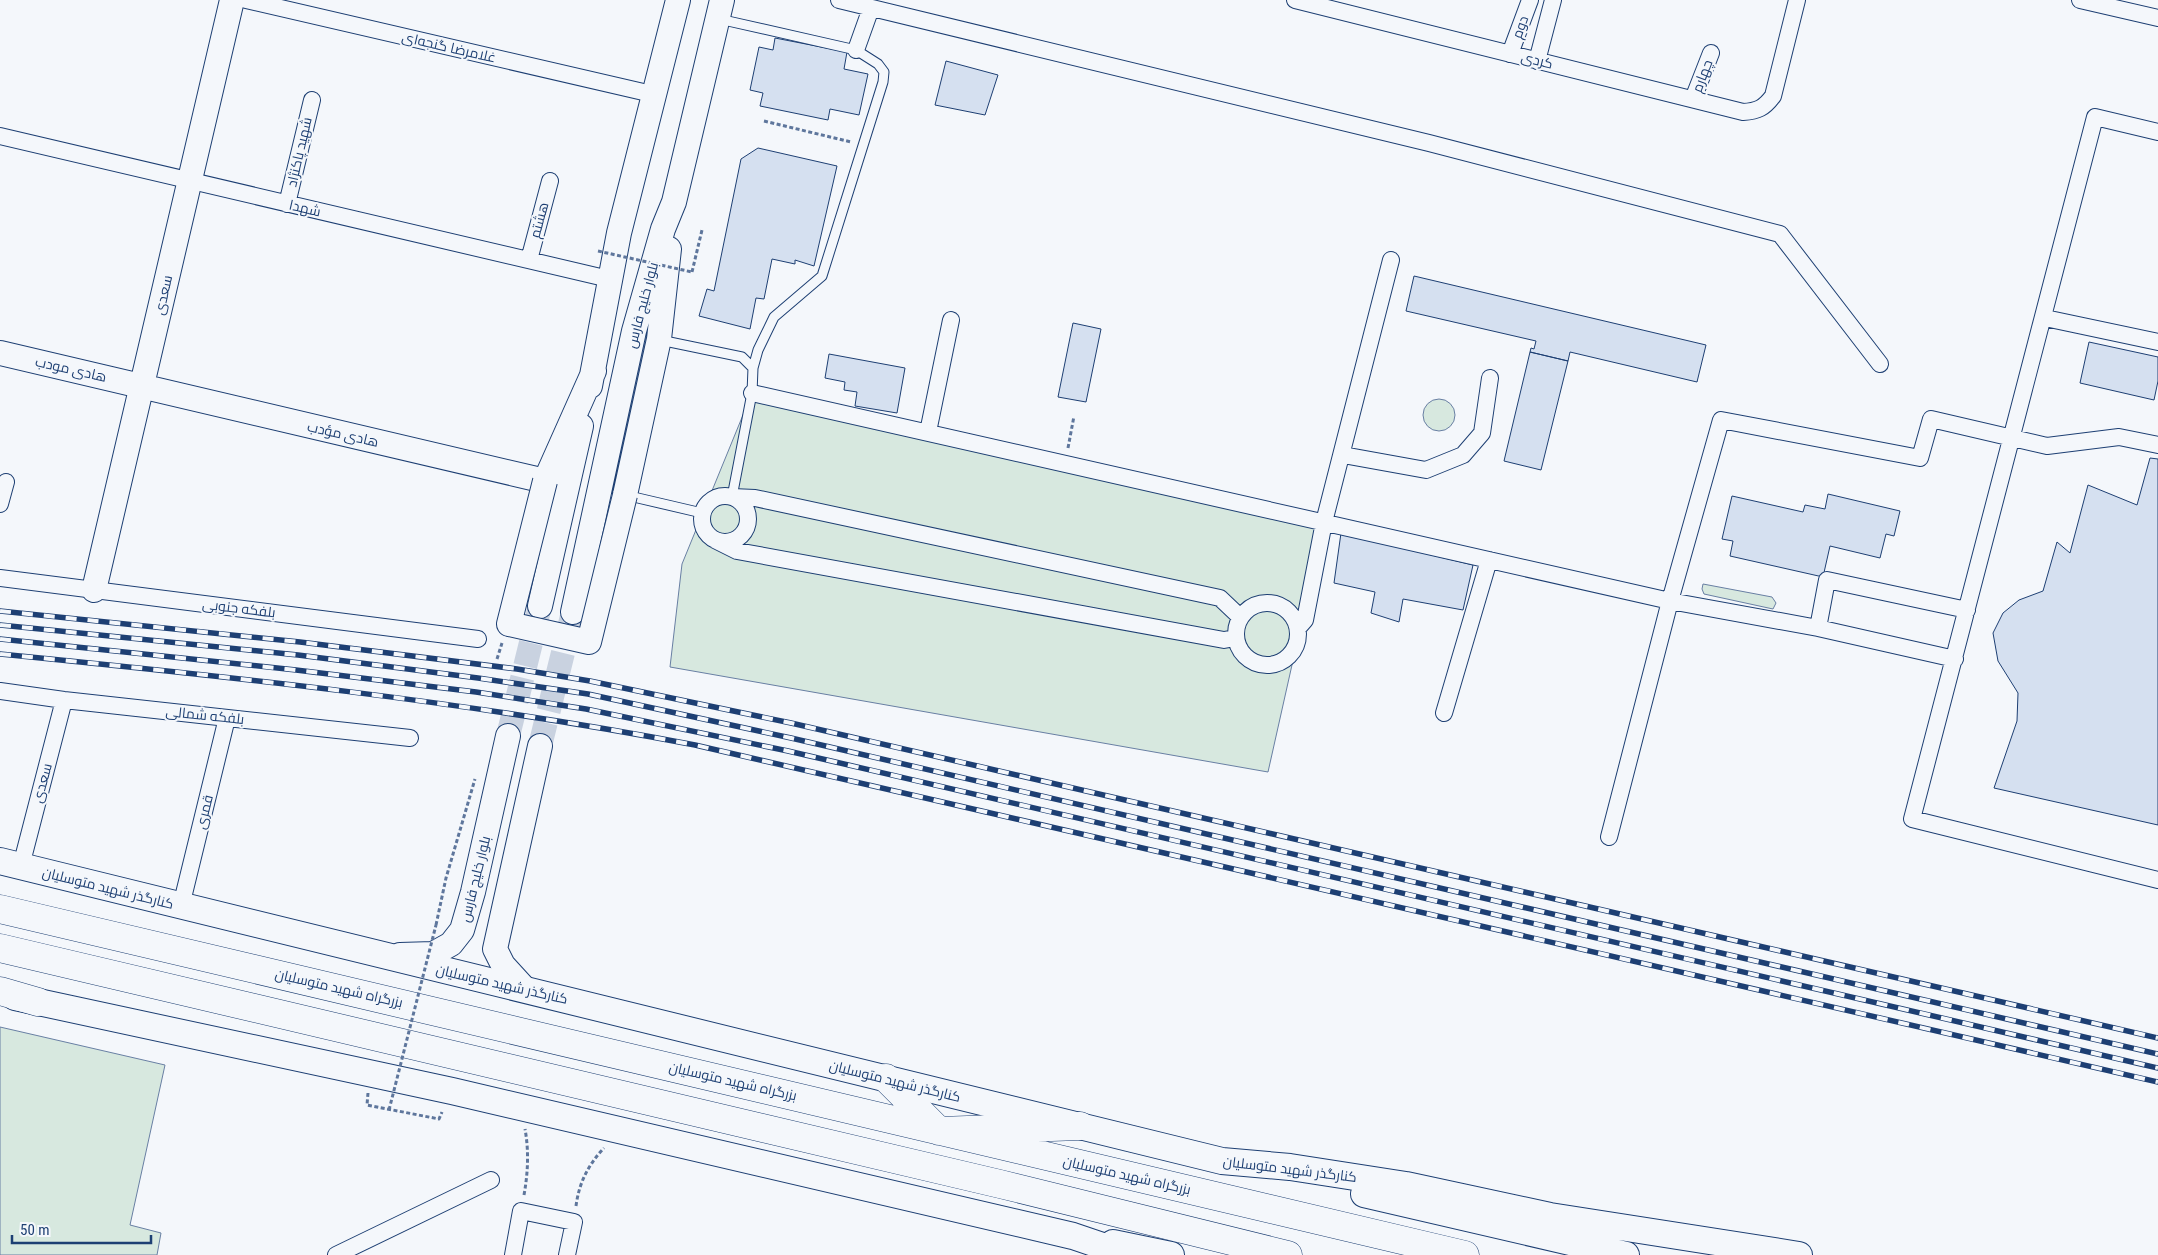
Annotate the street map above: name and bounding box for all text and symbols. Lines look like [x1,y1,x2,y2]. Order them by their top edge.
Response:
street label: دوم [1509,13,1533,41]
street label: غلامرضا گنجه‌ای [400,28,498,66]
street label: کردی [1519,48,1555,72]
street label: چهارم [1689,57,1717,95]
street label: شهید پاکنژاد [283,116,317,189]
street label: شهدا [288,197,322,219]
street label: هشتم [527,200,553,240]
street label: بلوار خلیج فارس [623,260,662,350]
street label: سعدی [151,273,175,317]
street label: هادی مودب [34,353,108,385]
street label: هادی مؤدب [306,418,380,450]
street label: بلفکه جنوبی [202,596,276,620]
street label: بلفکه شمالی [165,703,245,727]
street label: سعدی [29,761,55,805]
street label: قمری [192,793,216,831]
street label: بلوار خلیج فارس [457,834,494,924]
street label: کنارگذر شهید متوسلیان [41,864,175,912]
street label: کنارگذر شهید متوسلیان [435,961,569,1007]
street label: بزرگراه شهید متوسلیان [274,966,404,1010]
street label: کنارگذر شهید متوسلیان [828,1057,962,1105]
street label: بزرگراه شهید متوسلیان [668,1059,798,1103]
street label: بزرگراه شهید متوسلیان [1062,1153,1192,1197]
street label: کنارگذر شهید متوسلیان [1222,1153,1358,1185]
scale bar [12,1212,151,1244]
text: 50 m [20,1221,50,1239]

